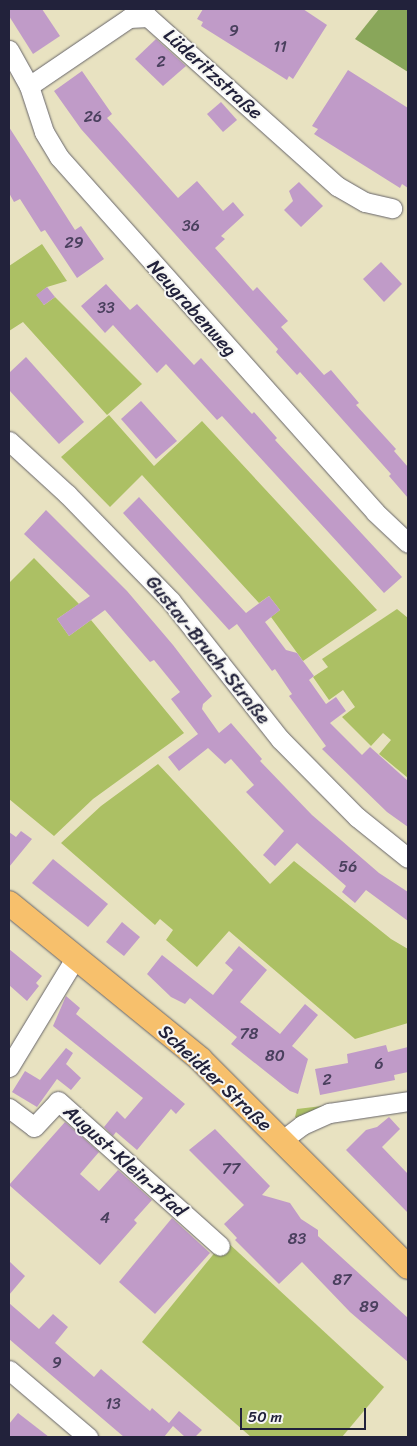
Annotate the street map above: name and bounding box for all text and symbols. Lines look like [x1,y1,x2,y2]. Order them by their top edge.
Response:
house number: 9 [229,21,239,41]
street label: Lüderitzstraße [159,24,267,124]
house number: 11 [273,37,287,57]
house number: 2 [156,52,166,72]
house number: 26 [84,107,102,127]
house number: 36 [182,216,200,236]
house number: 29 [64,233,84,253]
street label: Neugrabenweg [142,255,242,361]
house number: 33 [97,298,115,318]
street label: Gustav-Bruch-Straße [141,571,275,729]
house number: 56 [339,857,357,877]
street label: Scheidter Straße [153,1020,277,1136]
house number: 78 [240,1024,258,1044]
house number: 80 [265,1046,285,1066]
house number: 6 [374,1054,384,1074]
house number: 2 [322,1070,332,1090]
street label: August-Klein-Pfad [59,1100,191,1222]
house number: 77 [222,1159,240,1179]
house number: 4 [100,1208,110,1228]
house number: 83 [288,1229,306,1249]
house number: 87 [333,1270,351,1290]
house number: 89 [359,1297,379,1317]
house number: 9 [52,1353,62,1373]
house number: 13 [105,1394,121,1414]
scale bar [242,1398,368,1430]
text: 50 m [248,1404,282,1430]

